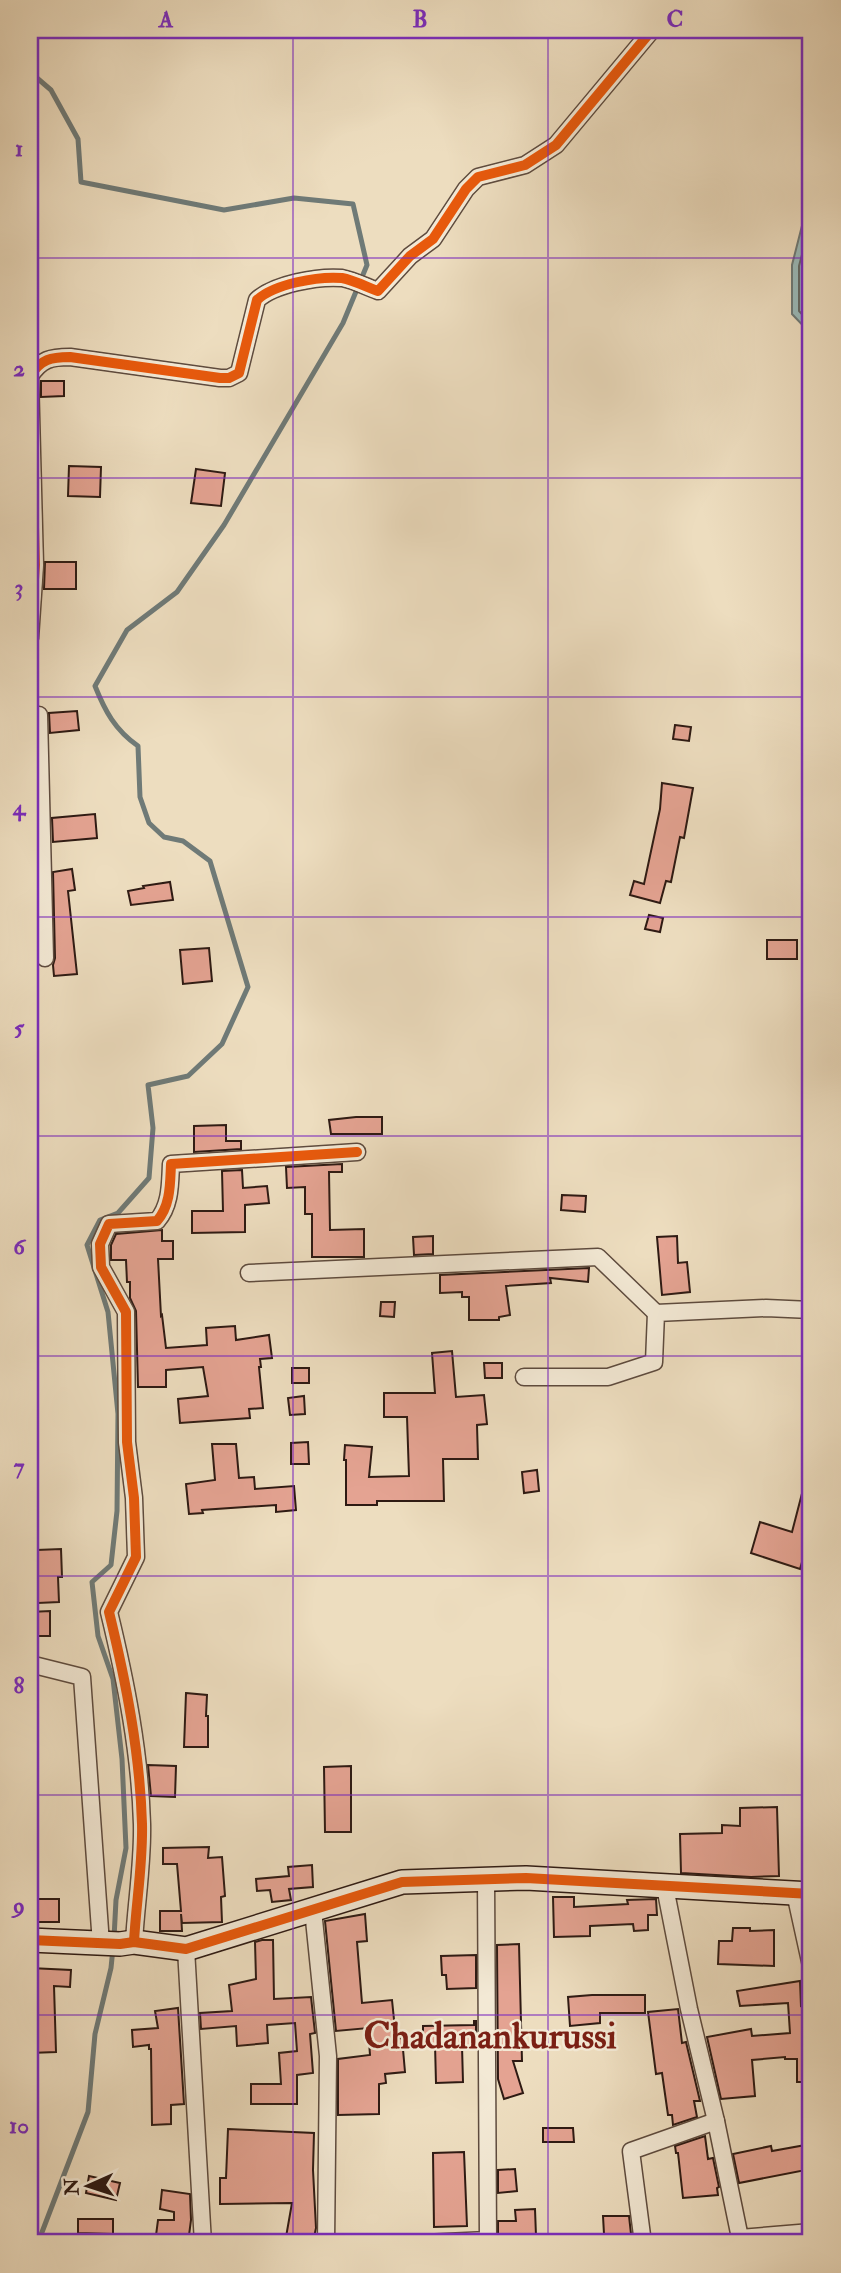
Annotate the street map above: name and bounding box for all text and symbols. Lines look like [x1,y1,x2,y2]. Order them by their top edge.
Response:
text: A [158,5,174,34]
text: B [412,5,428,34]
text: C [667,5,683,34]
text: 1 [15,134,23,163]
text: 2 [13,354,25,383]
text: 3 [15,573,23,602]
text: 4 [12,793,27,822]
text: 5 [14,1013,25,1042]
text: 6 [13,1232,27,1261]
text: 7 [14,1452,25,1481]
text: 8 [14,1671,25,1700]
text: 9 [11,1891,25,1920]
district label: Chadanankurussi [363,2013,617,2060]
text: 10 [9,2111,29,2140]
north arrow [52,2150,122,2220]
text: N [60,2177,85,2197]

